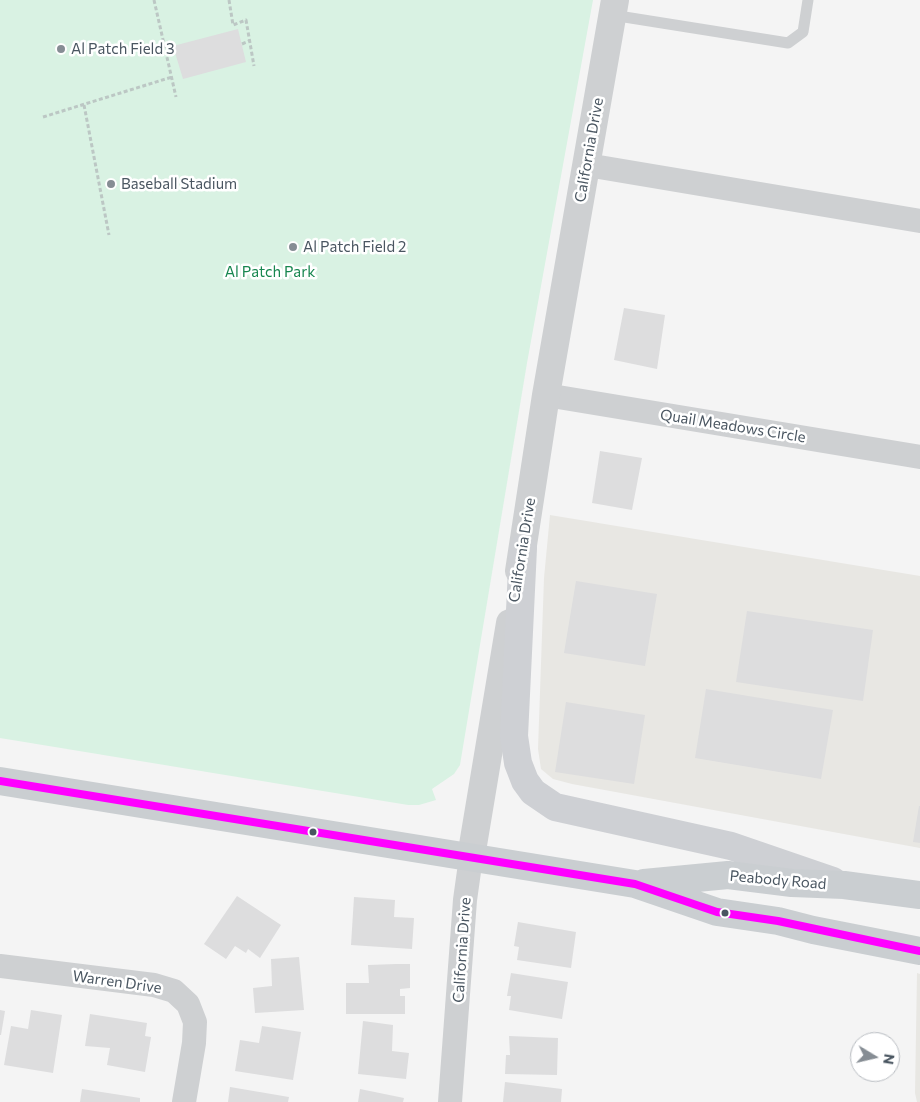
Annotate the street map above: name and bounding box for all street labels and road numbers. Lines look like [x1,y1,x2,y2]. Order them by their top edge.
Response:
street label: California Drive [571,96,607,204]
street label: Quail Meadows Circle [659,406,807,446]
street label: California Drive [505,496,539,604]
street label: Peabody Road [729,867,827,893]
street label: California Drive [449,897,475,1003]
street label: Warren Drive [71,967,163,997]

